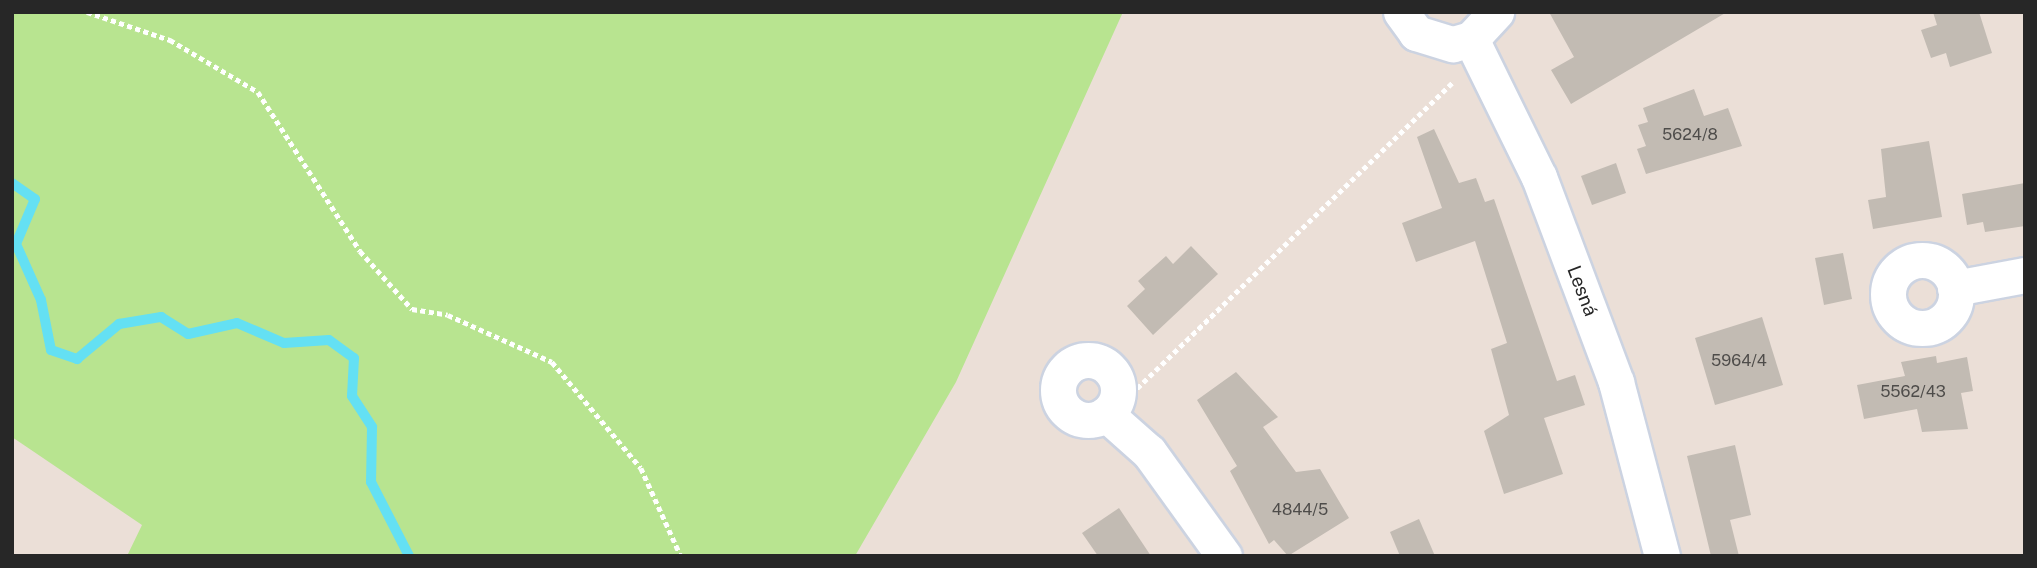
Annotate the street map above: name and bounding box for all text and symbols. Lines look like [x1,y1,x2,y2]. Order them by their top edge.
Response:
house number: 5624/8 [1662,125,1718,145]
street label: Lesná [1562,262,1602,320]
house number: 5964/4 [1711,351,1767,371]
house number: 5562/43 [1880,382,1946,402]
house number: 4844/5 [1272,500,1328,520]

